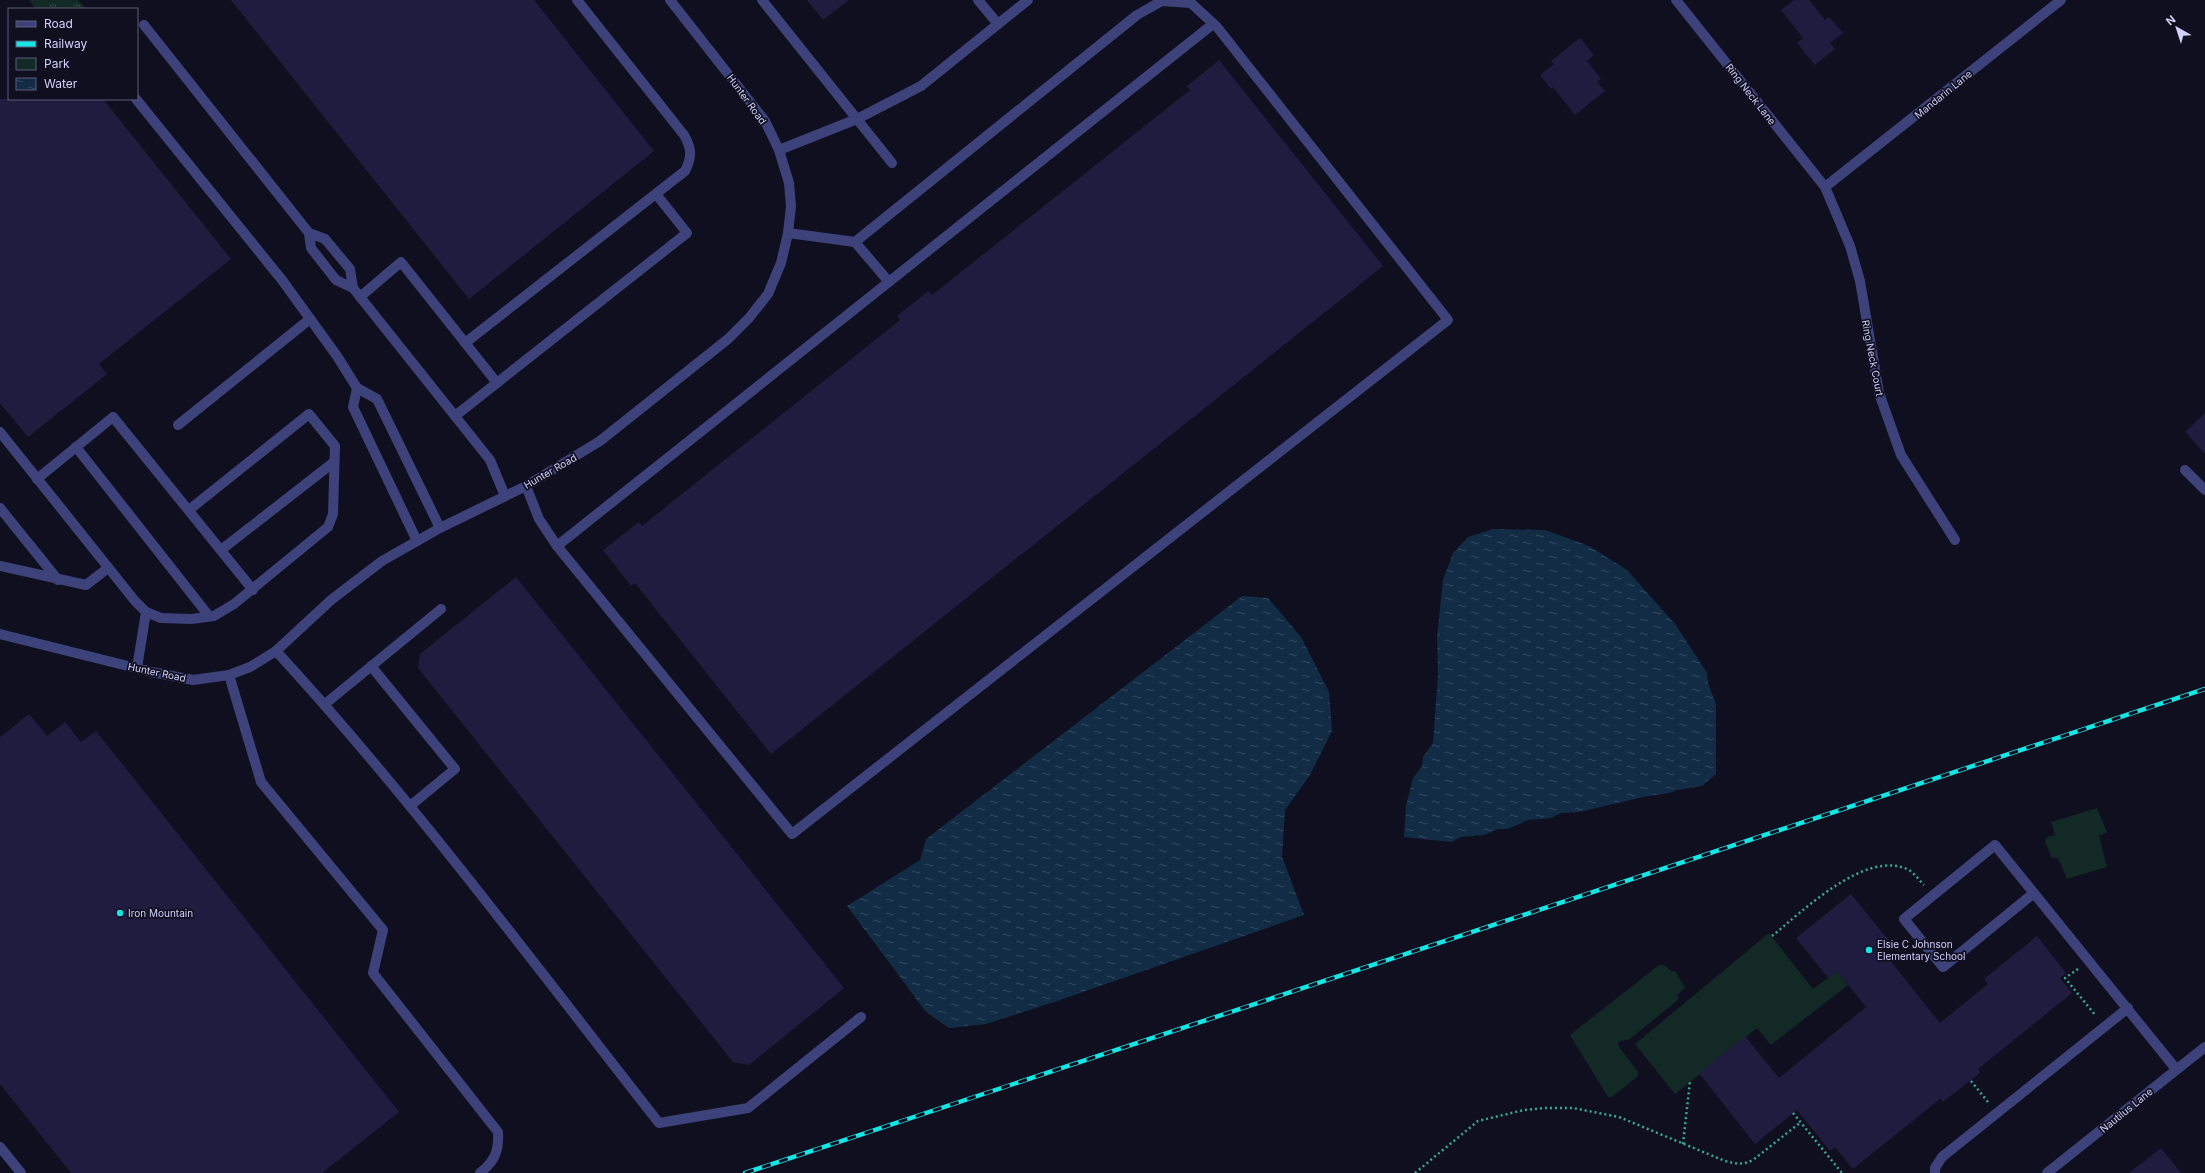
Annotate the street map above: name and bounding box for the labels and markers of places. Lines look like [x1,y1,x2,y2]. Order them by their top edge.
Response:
place label: Iron Mountain [128,907,193,919]
marker: Iron Mountain [115,908,125,918]
place label: Elsie C Johnson Elementary School [1877,938,1966,962]
marker: Elsie C Johnson Elementary School [1864,945,1874,955]

